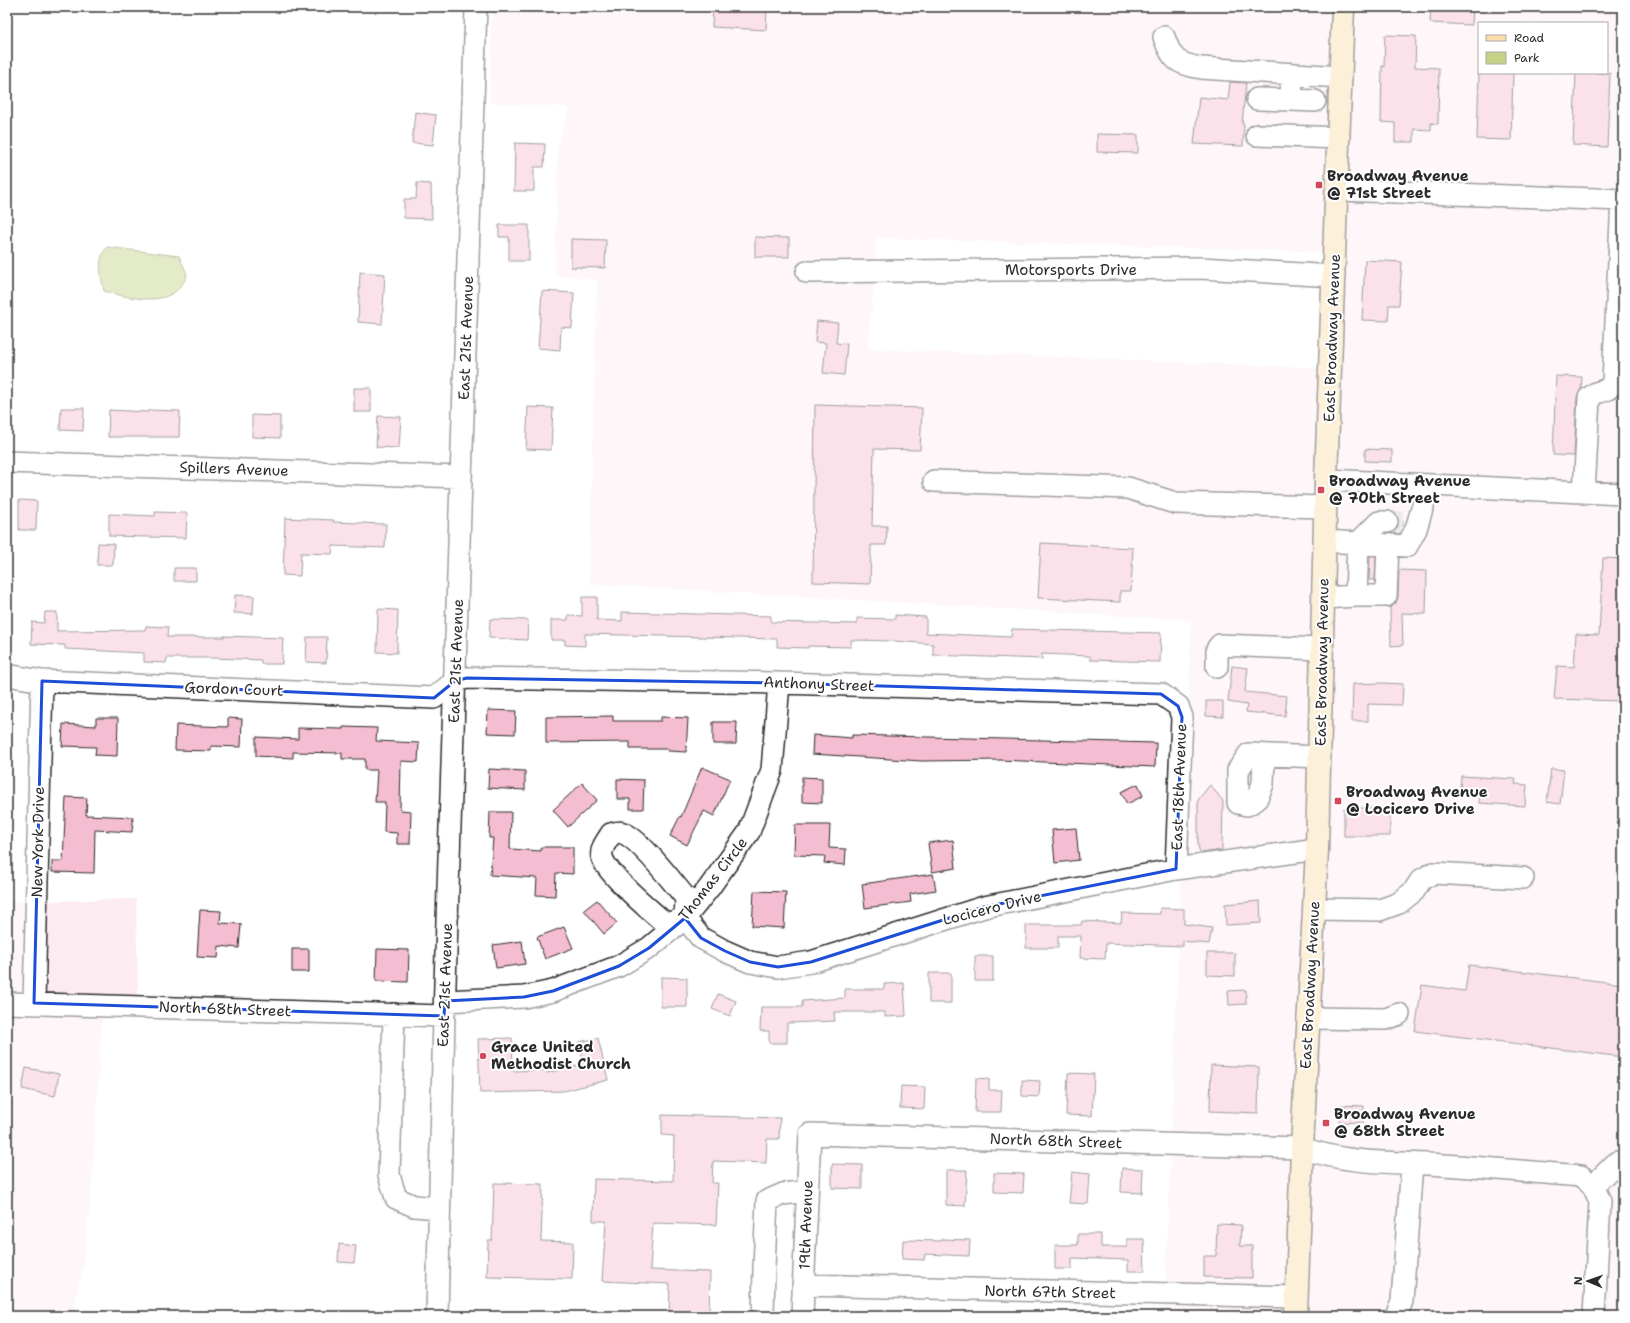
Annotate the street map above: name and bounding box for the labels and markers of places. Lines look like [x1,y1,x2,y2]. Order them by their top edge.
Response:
place label: Broadway Avenue @ 71st Street [1327,166,1469,203]
marker: Broadway Avenue @ 71st Street [1314,180,1324,190]
place label: Broadway Avenue @ 70th Street [1329,471,1471,508]
marker: Broadway Avenue @ 70th Street [1316,485,1326,495]
place label: Broadway Avenue @ Locicero Drive [1346,782,1488,819]
marker: Broadway Avenue @ Locicero Drive [1333,796,1343,806]
place label: Grace United Methodist Church [491,1037,631,1074]
marker: Grace United Methodist Church [478,1051,488,1061]
place label: Broadway Avenue @ 68th Street [1334,1104,1476,1141]
marker: Broadway Avenue @ 68th Street [1321,1118,1331,1128]

